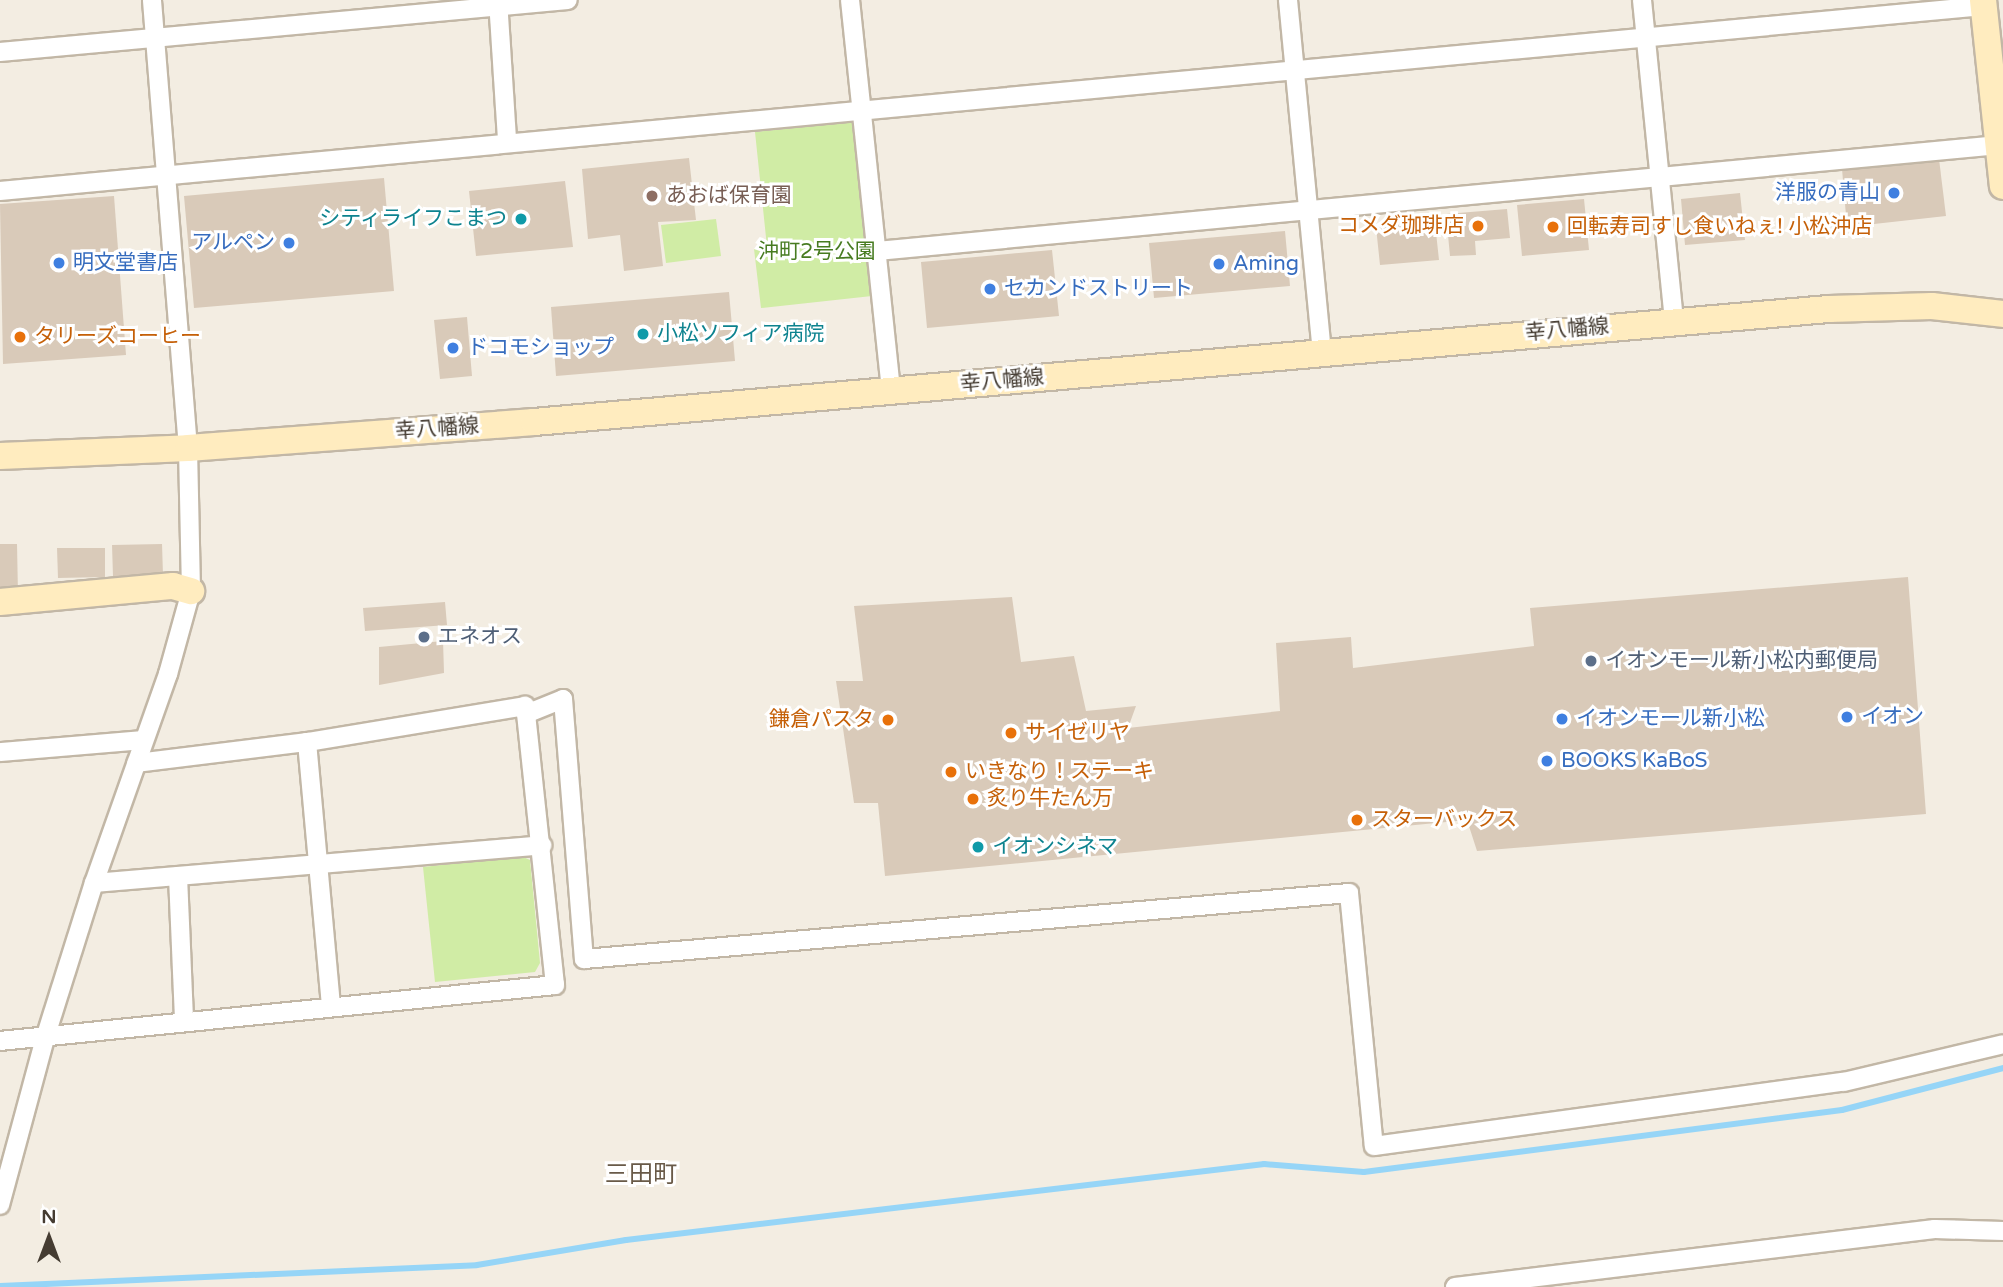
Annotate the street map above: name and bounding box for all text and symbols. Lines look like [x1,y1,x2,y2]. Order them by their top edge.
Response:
place label: 洋服の青山 [1775,180,1880,206]
place label: あおば保育園 [666,183,792,209]
marker: 洋服の青山 [1886,185,1902,201]
marker: あおば保育園 [644,188,660,204]
place label: シティライフこまつ [318,206,507,232]
marker: シティライフこまつ [513,211,529,227]
place label: コメダ珈琲店 [1338,213,1464,239]
place label: 回転寿司すし食いねぇ! 小松沖店 [1567,214,1872,240]
marker: コメダ珈琲店 [1470,218,1486,234]
marker: 回転寿司すし食いねぇ! 小松沖店 [1545,219,1561,235]
place label: アルペン [191,230,275,256]
marker: アルペン [281,235,297,251]
park label: 沖町2号公園 [758,239,876,265]
place label: 明文堂書店 [73,250,178,276]
place label: Aming [1233,251,1299,277]
marker: 明文堂書店 [51,255,67,271]
marker: Aming [1211,256,1227,272]
place label: セカンドストリート [1004,276,1193,302]
marker: セカンドストリート [982,281,998,297]
street label: 幸八幡線 [1524,314,1610,346]
place label: 小松ソフィア病院 [657,321,825,347]
place label: タリーズコーヒー [34,324,202,350]
marker: 小松ソフィア病院 [635,326,651,342]
marker: タリーズコーヒー [12,329,28,345]
place label: ドコモショップ [467,335,614,361]
marker: ドコモショップ [445,340,461,356]
street label: 幸八幡線 [959,365,1045,397]
street label: 幸八幡線 [394,414,480,444]
place label: エネオス [438,624,522,650]
marker: エネオス [416,629,432,645]
place label: イオンモール新小松内郵便局 [1605,648,1878,674]
marker: イオンモール新小松内郵便局 [1583,653,1599,669]
place label: イオン [1861,704,1924,730]
place label: イオンモール新小松 [1576,706,1765,732]
place label: 鎌倉パスタ [769,707,874,733]
marker: イオン [1839,709,1855,725]
marker: イオンモール新小松 [1554,711,1570,727]
marker: 鎌倉パスタ [880,712,896,728]
place label: サイゼリヤ [1025,720,1130,746]
marker: サイゼリヤ [1003,725,1019,741]
place label: BOOKS KaBoS [1561,748,1708,774]
marker: BOOKS KaBoS [1539,753,1555,769]
place label: いきなり！ステーキ [965,759,1154,785]
marker: いきなり！ステーキ [943,764,959,780]
place label: 炙り牛たん万 [987,786,1113,812]
marker: 炙り牛たん万 [965,791,981,807]
place label: スターバックス [1371,807,1518,833]
marker: スターバックス [1349,812,1365,828]
place label: イオンシネマ [992,834,1118,860]
marker: イオンシネマ [970,839,986,855]
district label: 三田町 [605,1161,677,1189]
north arrow [14,1203,84,1273]
text: N [41,1206,57,1228]

